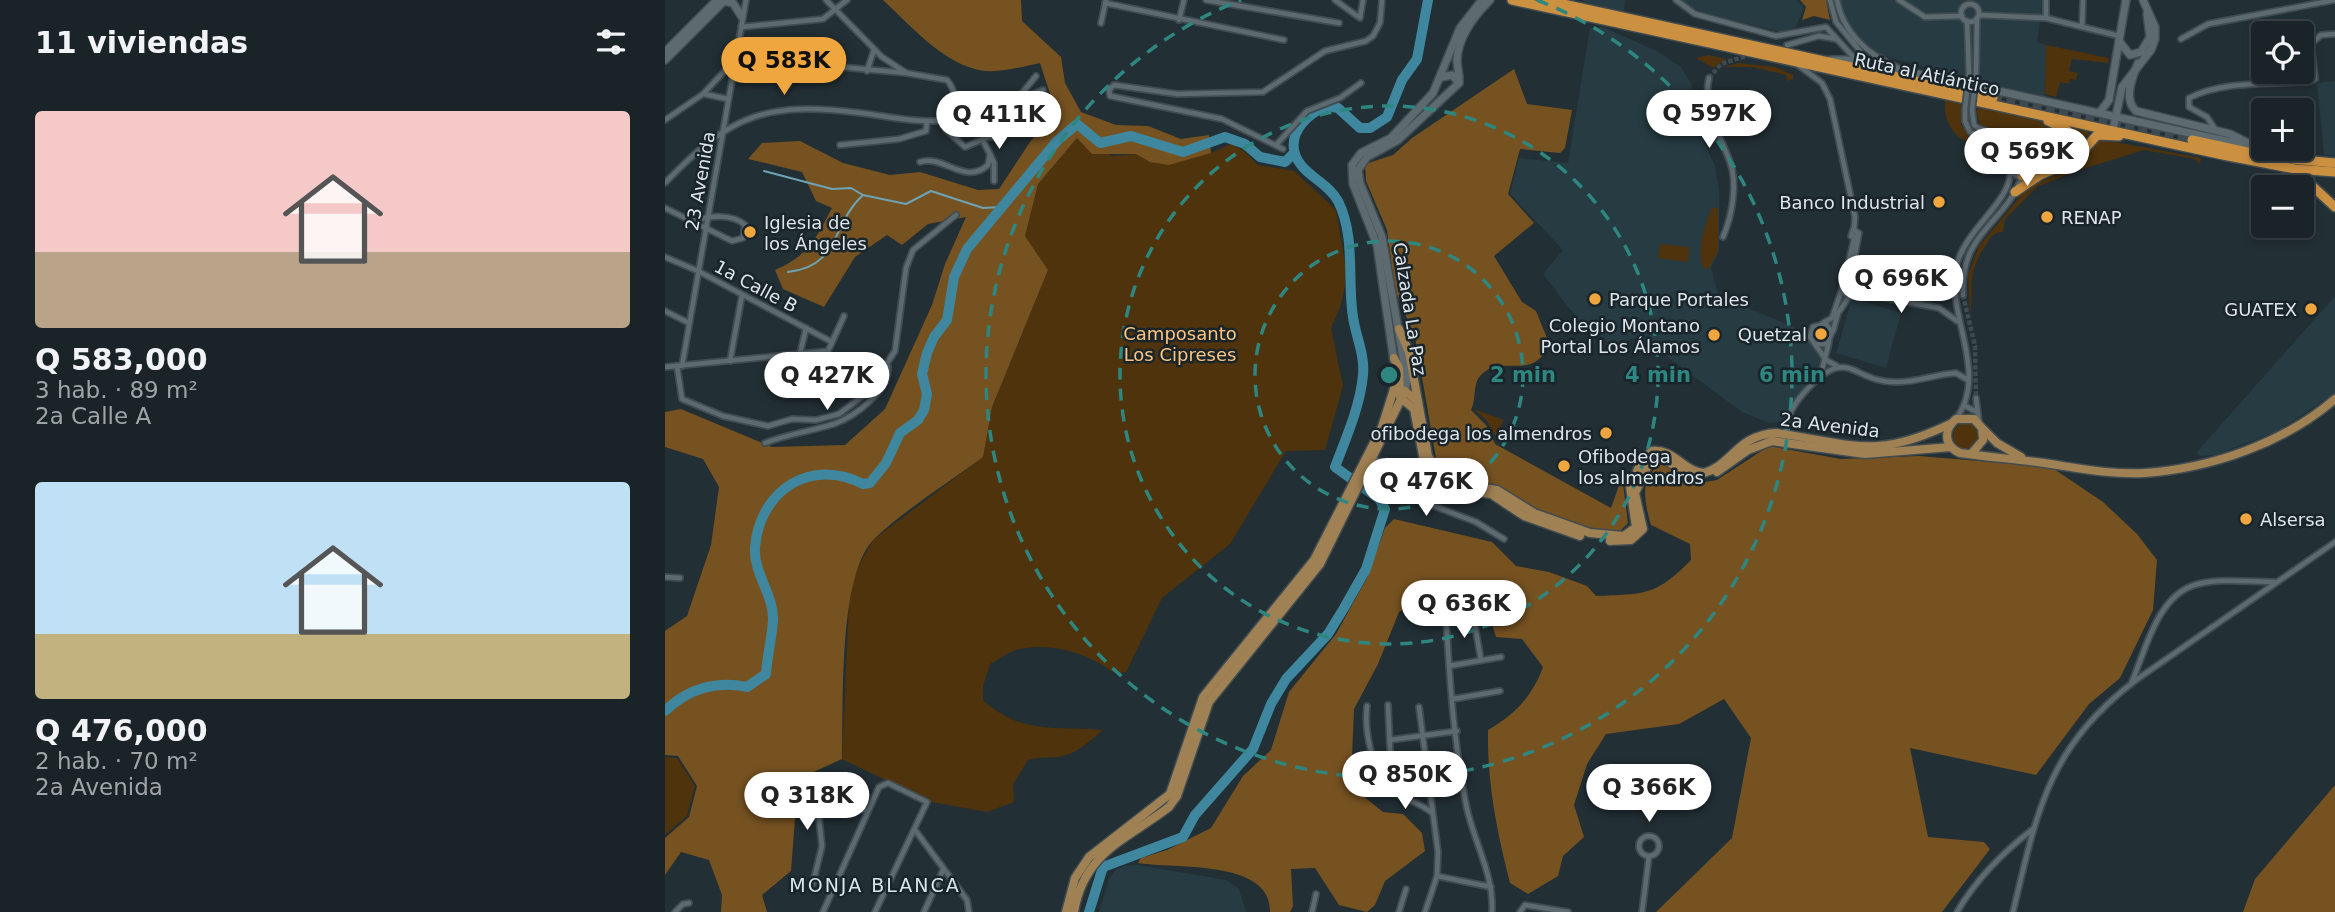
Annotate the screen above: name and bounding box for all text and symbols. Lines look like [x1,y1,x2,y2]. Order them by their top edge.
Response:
map controls [2251,21,2314,238]
button: locate [2251,21,2314,84]
icon: filters [592,23,630,61]
text: 11 viviendas [35,25,248,60]
pin: Q 583K [727,38,841,97]
text: Q 583K [737,47,831,73]
street label: Ruta al Atlántico [1852,48,2002,100]
pin: Q 597K [1652,90,1766,150]
pin: Q 411K [942,92,1056,151]
button: + [2251,98,2314,161]
text: Q 597K [1662,100,1756,126]
text: Q 411K [952,101,1046,127]
pin: Q 569K [1970,128,2084,188]
street label: 23 Avenida [681,130,719,232]
text: Q 569K [1980,138,2074,164]
icon: home [270,156,396,282]
button: − [2251,175,2314,238]
place label: Banco Industrial [1779,192,1925,213]
marker: Banco Industrial [1931,194,1947,210]
place label: RENAP [2061,207,2122,228]
marker: RENAP [2039,209,2055,225]
place label: Iglesia de los Ángeles [764,212,867,254]
marker: Iglesia de los Ángeles [742,224,758,240]
street label: Calzada La Paz [1389,241,1431,377]
street label: 1a Calle B [711,255,801,317]
pin: Q 696K [1844,256,1958,315]
text: Q 696K [1854,265,1948,291]
place label: Parque Portales [1609,289,1749,310]
marker: Parque Portales [1587,291,1603,307]
place label: GUATEX [2224,299,2297,320]
marker: GUATEX [2303,301,2319,317]
place label: Colegio Montano Portal Los Álamos [1540,315,1700,357]
park label: Camposanto Los Cipreses [1123,323,1237,365]
place label: Quetzal [1738,324,1807,345]
marker: Quetzal [1813,326,1829,342]
marker: Colegio Montano Portal Los Álamos [1706,327,1722,343]
text: Q 583,000 [35,342,208,377]
pin: Q 427K [770,352,884,412]
text: Q 427K [780,362,874,388]
centre of rings [1377,363,1401,387]
text: 2 min [1490,363,1556,387]
text: 4 min [1625,363,1691,387]
text: 6 min [1759,363,1825,387]
text: 3 hab. · 89 m² [35,377,198,403]
text: 2a Calle A [35,403,151,429]
street label: 2a Avenida [1779,408,1881,442]
place label: ofibodega los almendros [1371,423,1592,444]
marker: ofibodega los almendros [1598,425,1614,441]
place label: Ofibodega los almendros [1578,446,1704,488]
pin: Q 476K [1369,458,1483,518]
marker: Ofibodega los almendros [1556,458,1572,474]
text: Q 476K [1379,468,1473,494]
place label: Alsersa [2260,509,2326,530]
marker: Alsersa [2238,511,2254,527]
icon: home [270,527,396,653]
pin: Q 636K [1407,580,1521,640]
text: Q 636K [1417,590,1511,616]
text: Q 476,000 [35,713,208,748]
text: 2 hab. · 70 m² [35,748,198,774]
pin: Q 850K [1348,752,1462,811]
text: Q 850K [1358,761,1452,787]
pin: Q 366K [1592,764,1706,824]
pin: Q 318K [750,772,864,832]
text: 2a Avenida [35,774,163,800]
text: Q 366K [1602,774,1696,800]
text: Q 318K [760,782,854,808]
district label: MONJA BLANCA [789,874,961,896]

